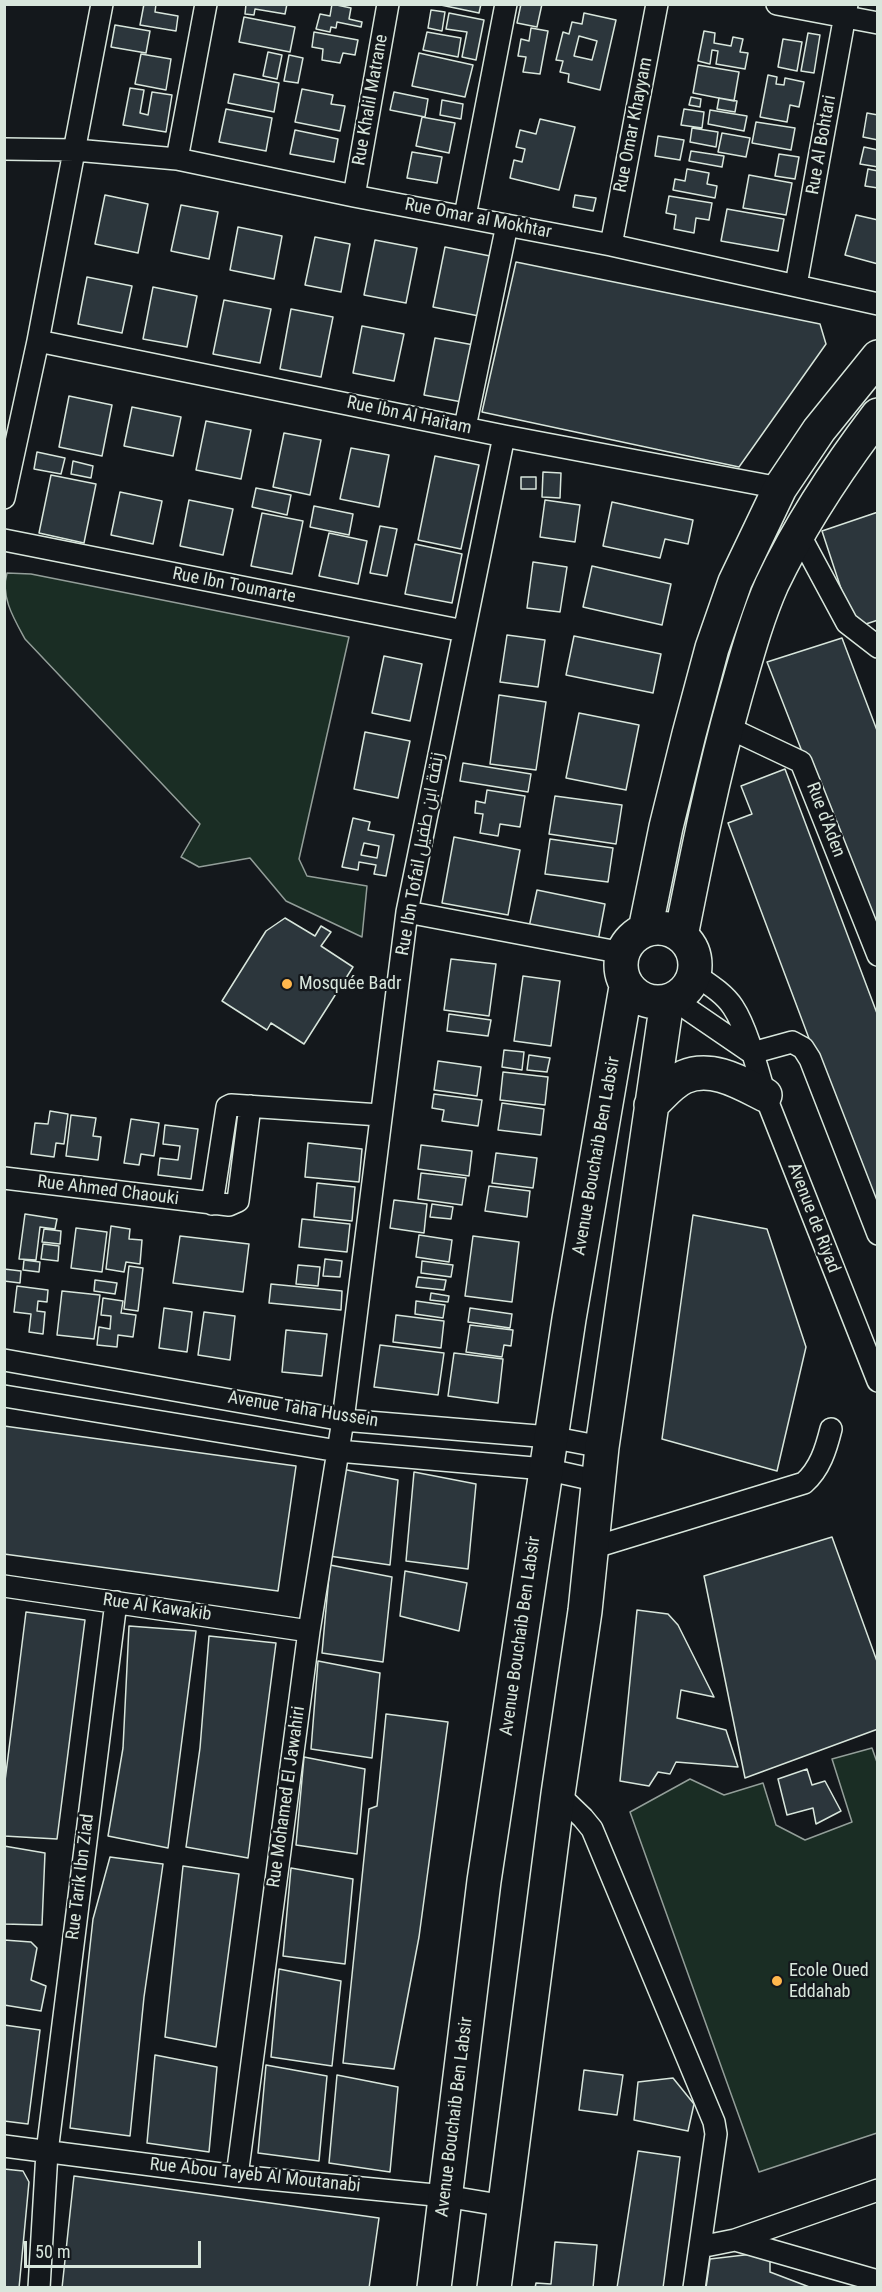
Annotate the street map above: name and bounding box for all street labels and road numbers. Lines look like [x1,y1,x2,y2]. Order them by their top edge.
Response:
street label: Rue Khalil Matrane [349,33,393,167]
street label: Rue Omar Khayyam [610,55,658,195]
street label: Rue Al Bohtari [803,94,841,196]
street label: Rue Omar al Mokhtar [403,194,553,244]
street label: Rue Ibn Al Haitam [345,392,473,440]
street label: Rue Ibn Toumarte [171,563,297,609]
street label: Rue Ibn Tofail زنقة ابن طفيل [392,751,450,957]
street label: Rue d'Aden [801,780,849,860]
street label: Avenue Bouchaib Ben Labsir [569,1055,625,1257]
street label: Avenue de Riyad [782,1160,844,1276]
street label: Rue Ahmed Chaouki [36,1172,180,1210]
street label: Avenue Taha Hussein [226,1387,380,1433]
street label: Avenue Bouchaib Ben Labsir [496,1535,546,1737]
street label: Rue Al Kawakib [101,1590,213,1626]
street label: Rue Mohamed El Jawahiri [264,1705,310,1889]
street label: Rue Tarik Ibn Ziad [63,1813,99,1941]
street label: Avenue Bouchaib Ben Labsir [432,2016,478,2218]
street label: Rue Abou Tayeb Al Moutanabi [148,2154,362,2198]

